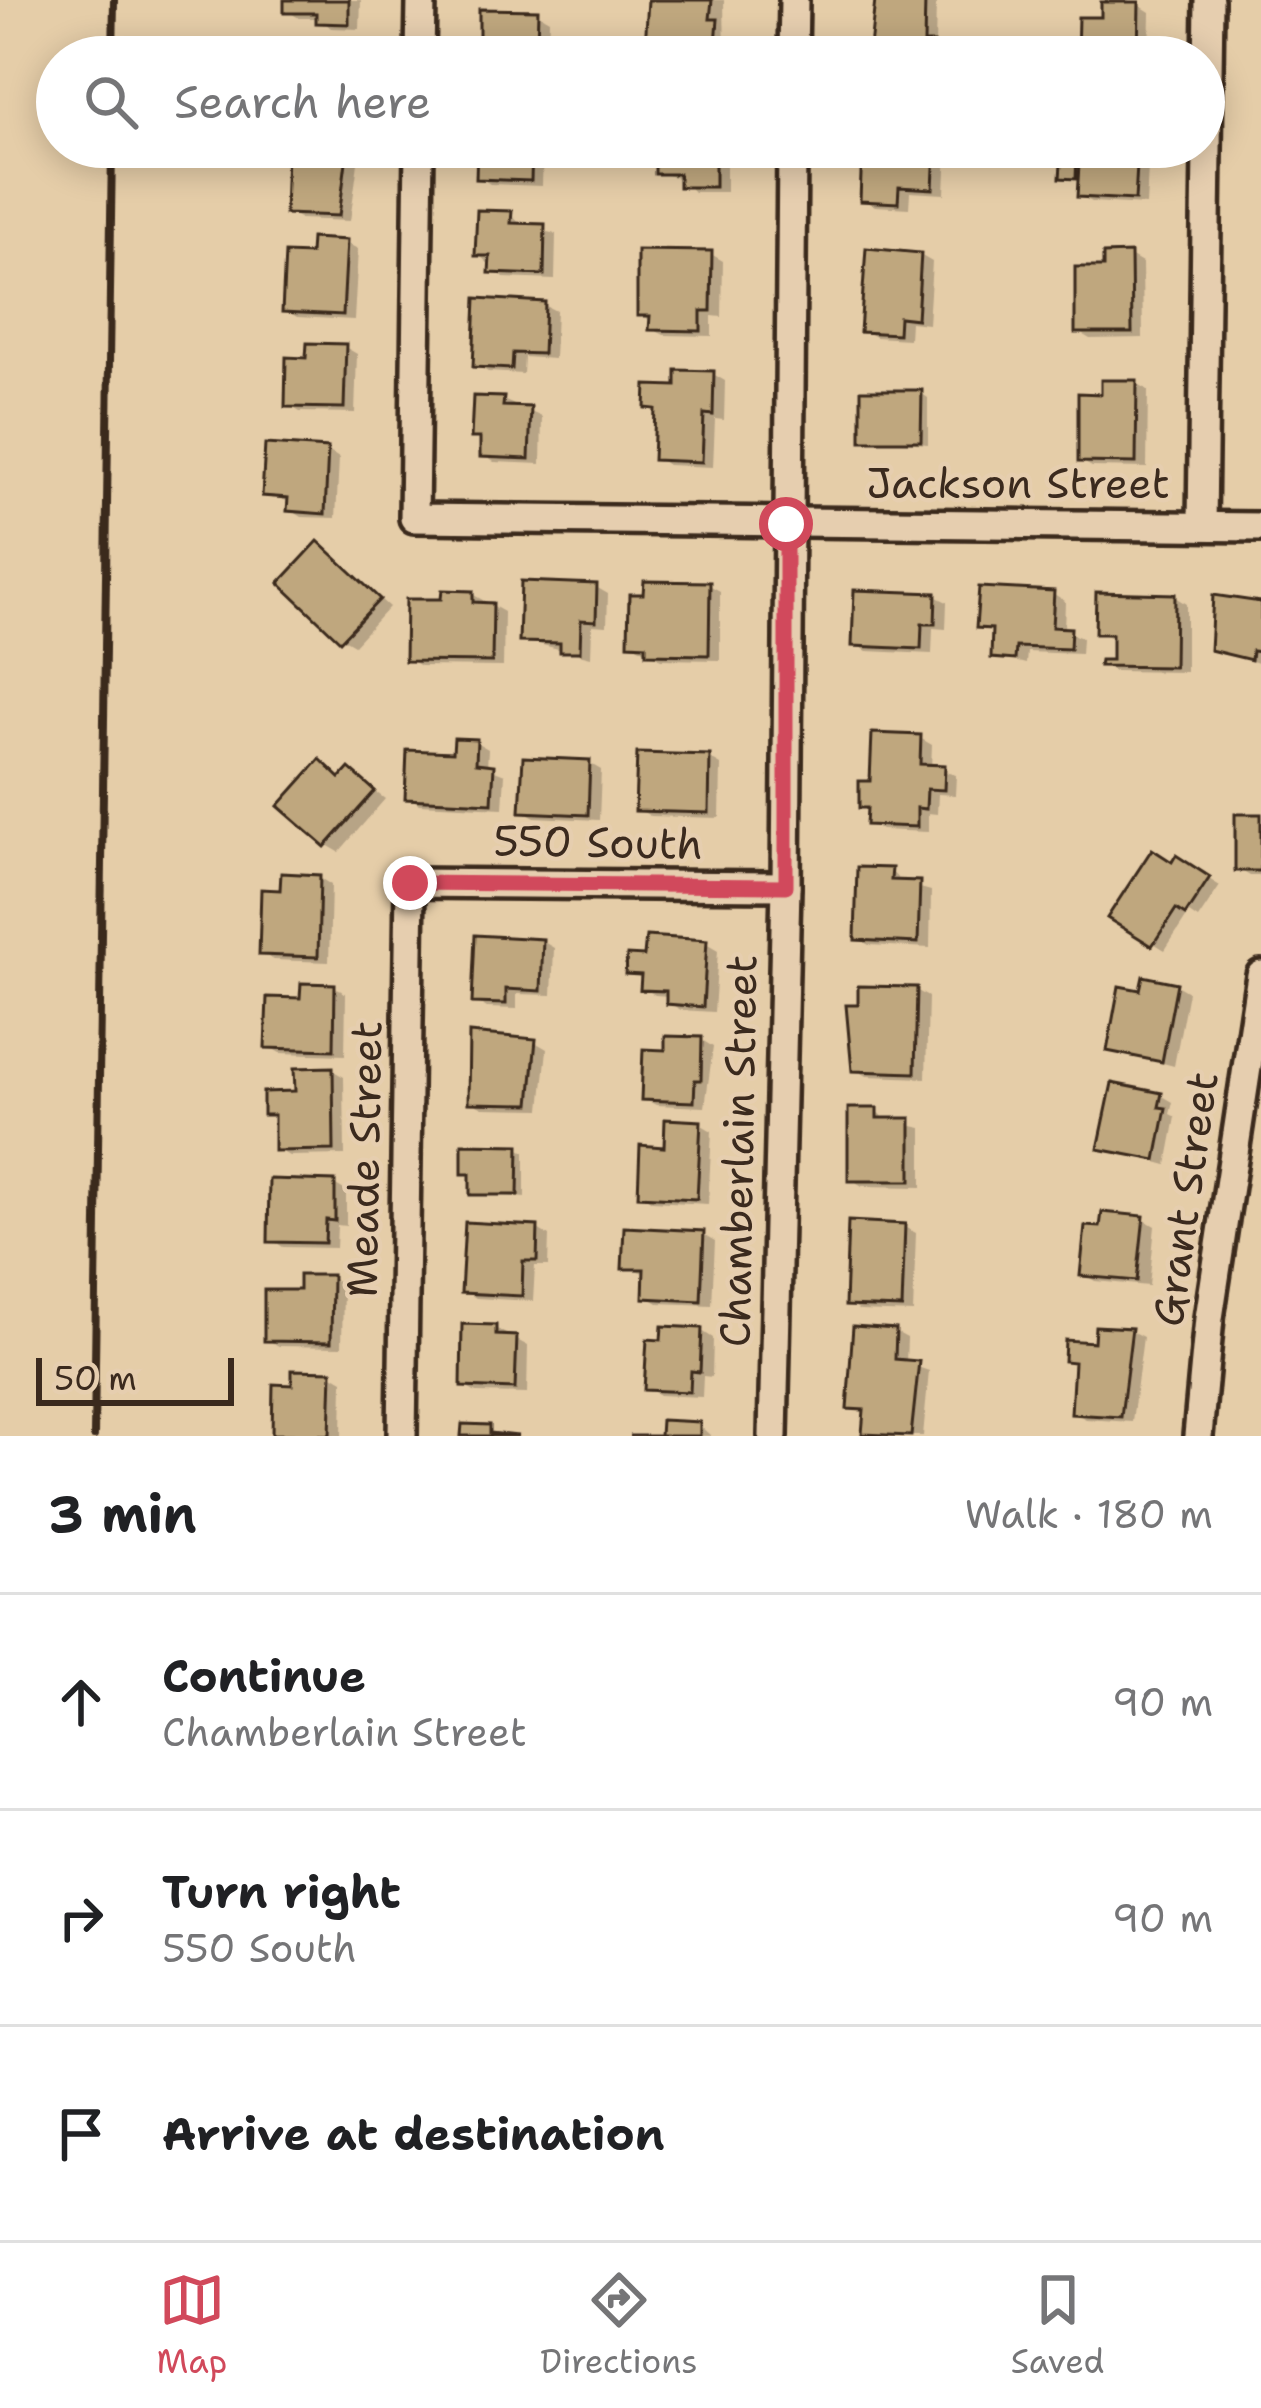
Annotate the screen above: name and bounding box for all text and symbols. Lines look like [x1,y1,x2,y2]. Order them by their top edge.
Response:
search box [36,36,1225,168]
icon: search [78,69,144,135]
text: Search here [174,72,431,132]
street label: Jackson Street [866,455,1170,511]
route start [759,497,813,551]
street label: 550 South [493,812,703,872]
route end [383,856,437,910]
street label: Chamberlain Street [707,954,769,1348]
street label: Meade Street [334,1020,394,1298]
street label: Grant Street [1139,1068,1231,1330]
scale bar [36,1352,234,1405]
text: 50 m [54,1356,137,1401]
text: 3 min [48,1480,197,1548]
text: Walk · 180 m [965,1488,1213,1540]
text: Continue [162,1646,366,1706]
icon: ahead [48,1669,114,1735]
text: 90 m [1112,1676,1213,1728]
text: Chamberlain Street [162,1706,527,1758]
text: Turn right [162,1862,401,1922]
icon: right [48,1885,114,1951]
text: 90 m [1112,1892,1213,1944]
text: 550 South [162,1922,357,1974]
icon: arrive [48,2101,114,2167]
text: Arrive at destination [162,2104,665,2164]
tab: Map [157,2267,227,2384]
tab: Directions [540,2267,698,2384]
tab: Saved [1011,2267,1104,2384]

